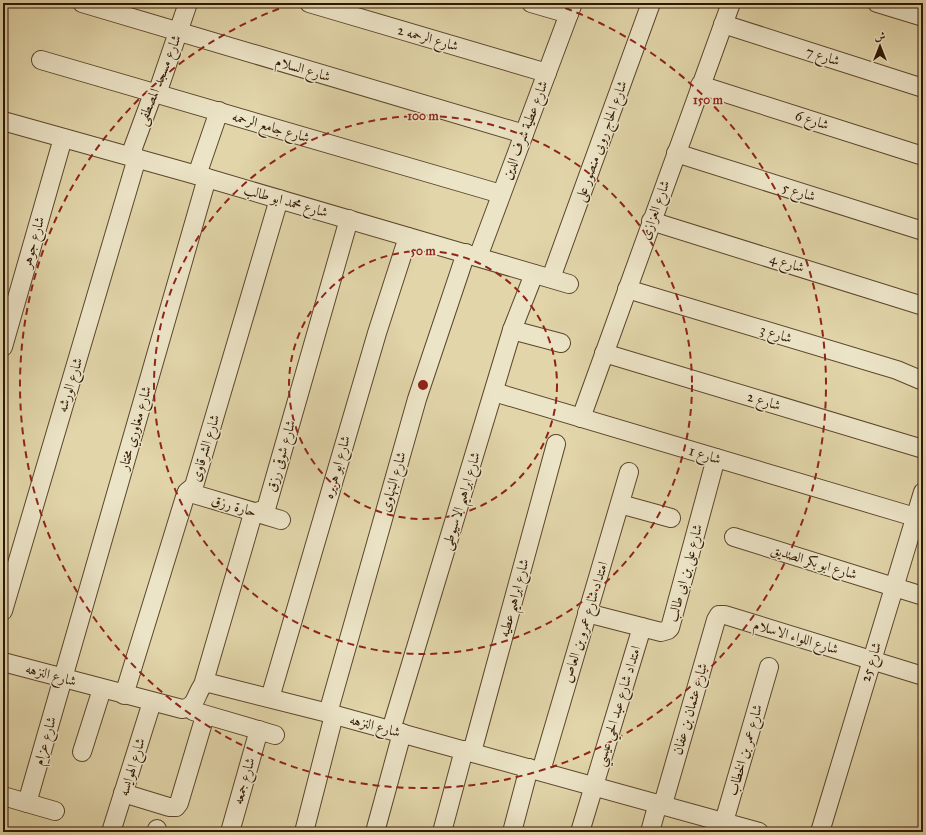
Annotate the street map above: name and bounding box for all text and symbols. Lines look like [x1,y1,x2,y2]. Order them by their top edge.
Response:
street label: شارع الرحمه 2 [395,21,461,58]
north arrow [860,26,900,66]
text: ش [875,30,886,43]
street label: شارع مسجد المصطفى [133,32,188,129]
street label: شارع 7 [803,43,842,72]
street label: شارع السلام [272,53,333,89]
street label: شارع عطية شرف الدين [498,78,554,183]
street label: شارع الحاج روبى منصور على [571,78,635,205]
text: 150 m [693,93,724,107]
street label: شارع 6 [792,107,831,136]
street label: شارع جامع الرحمه [229,108,312,151]
text: 100 m [407,109,440,123]
street label: شارع العزازى [636,178,676,243]
street label: شارع 5 [779,179,818,208]
street label: شارع محمد ابو طالب [241,181,330,224]
street label: شارع جوهر [17,214,51,272]
text: 50 m [410,244,437,258]
street label: شارع 4 [767,250,806,279]
street label: شارع 3 [757,321,794,350]
street label: شارع الورشه [54,355,89,415]
centre of rings [416,378,430,392]
street label: شارع مغاوري مختار [114,384,158,475]
street label: شارع 2 [744,388,783,417]
street label: شارع الشرقاوى [187,412,226,485]
street label: شارع شوقى رزق [263,418,302,495]
street label: شارع ابو هريره [320,433,357,501]
street label: شارع 1 [686,442,723,471]
street label: شارع البنهاوى [376,450,413,515]
street label: شارع ابراهيم الاسيوطى [438,450,489,554]
street label: حارة رزق [209,491,259,521]
street label: شارع على بن ابى طالب [664,522,709,625]
street label: شارع ابو بكر الصديق [768,541,859,586]
street label: شارع ابراهيم عطيه [495,557,537,640]
street label: امتداد شارع عمرو بن العاص [558,559,614,685]
street label: شارع اللواء الاسلام [750,616,841,662]
street label: شارع 25 [857,640,888,685]
street label: امتداد شارع عبد الحي عيسي [592,644,649,770]
street label: شارع النزهه [23,660,78,693]
street label: شارع عثمان بن عفان [669,661,714,758]
street label: شارع عمر بن الخطاب [724,702,769,798]
street label: شارع النزهه [347,711,402,744]
street label: شارع عزام [30,715,64,768]
street label: شارع الهوايسه [115,736,152,799]
street label: شارع جمعه [229,756,262,807]

